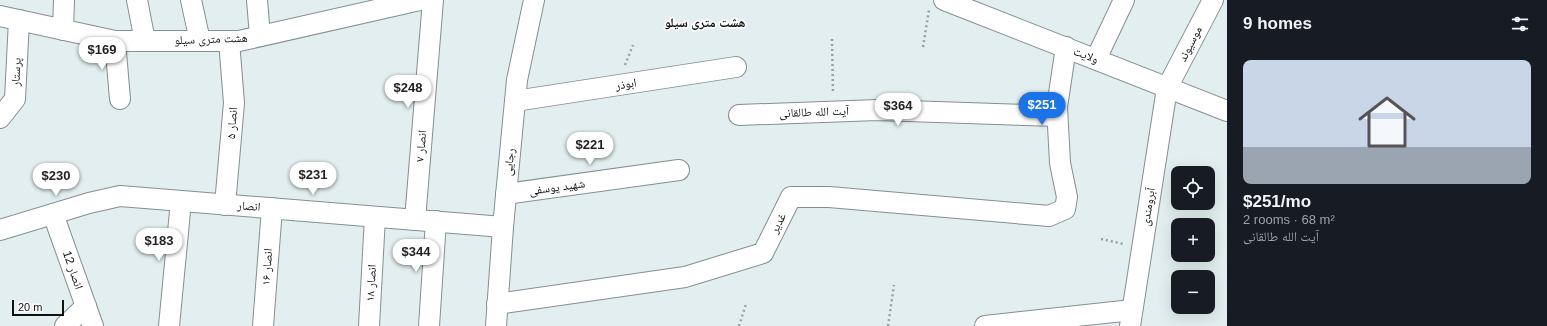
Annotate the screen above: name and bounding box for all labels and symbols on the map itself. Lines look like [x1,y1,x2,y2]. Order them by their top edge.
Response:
district label: هشت متری سیلو [664,15,746,30]
street label: موسیوند [1175,24,1205,64]
street label: هشت متری سیلو [174,31,248,47]
pin: $169 [78,37,126,71]
street label: ولایت [1071,44,1101,67]
street label: پرستار [8,57,24,88]
pin: $248 [384,75,432,109]
street label: ابوذر [613,75,638,93]
pin: $251 [1018,92,1066,126]
pin: $364 [874,93,922,127]
street label: آیت الله طالقانی [779,104,850,120]
street label: انصار ۵ [224,106,240,139]
street label: انصار ۷ [413,129,429,162]
pin: $221 [566,132,614,166]
street label: رجایی [501,147,518,177]
pin: $231 [289,162,337,196]
pin: $230 [32,163,80,197]
street label: شهید یوسفی [528,176,586,198]
street label: آبرومندی [1138,186,1158,227]
street label: انصار [236,198,261,214]
street label: غدیر [767,211,789,236]
pin: $183 [135,228,183,262]
pin: $344 [392,239,440,273]
street label: انصار ۱۶ [259,248,275,286]
street label: انصار 12 [60,249,86,291]
street label: انصار ۱۸ [363,264,379,302]
scale bar [12,298,64,317]

